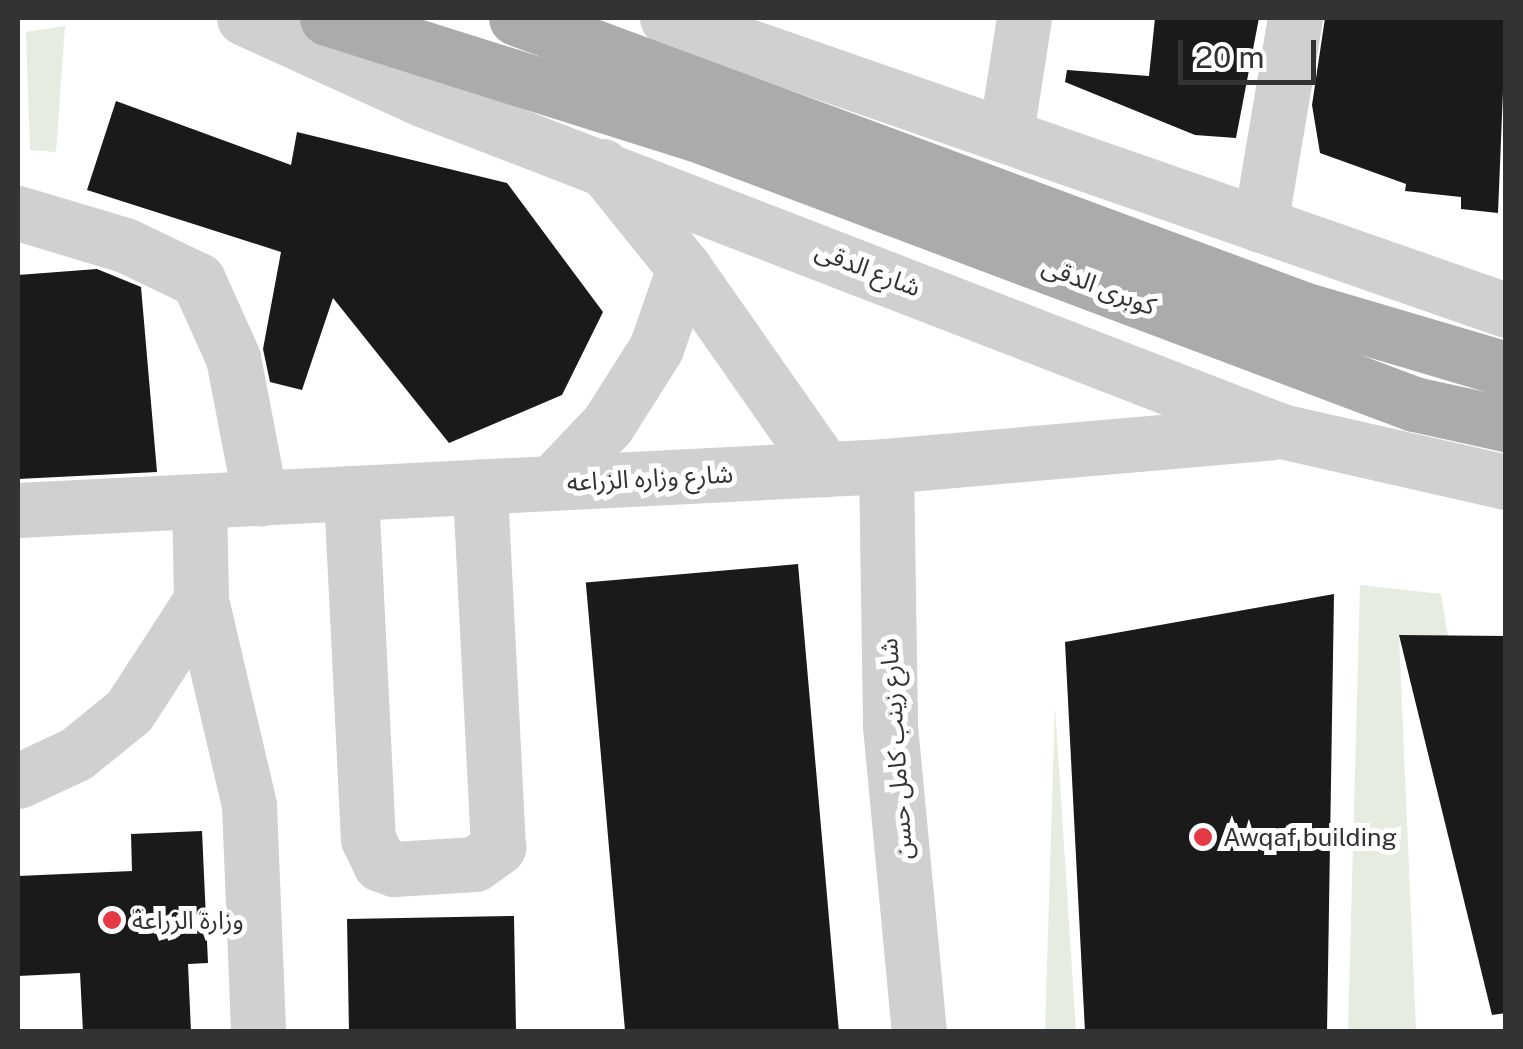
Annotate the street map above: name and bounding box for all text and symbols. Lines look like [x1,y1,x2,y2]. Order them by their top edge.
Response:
scale bar [1183,20,1320,82]
text: 20 m [1195,39,1264,75]
street label: شارع الدقى [811,235,925,303]
street label: كوبرى الدقى [1038,251,1160,321]
street label: شارع وزاره الزراعه [566,459,734,497]
street label: شارع زينب كامل حسن [873,637,919,861]
place label: Awqaf building [1223,822,1397,852]
marker: Awqaf building [1192,826,1214,848]
place label: وزارة الزراعة [132,905,244,935]
marker: وزارة الزراعة [101,909,123,931]

